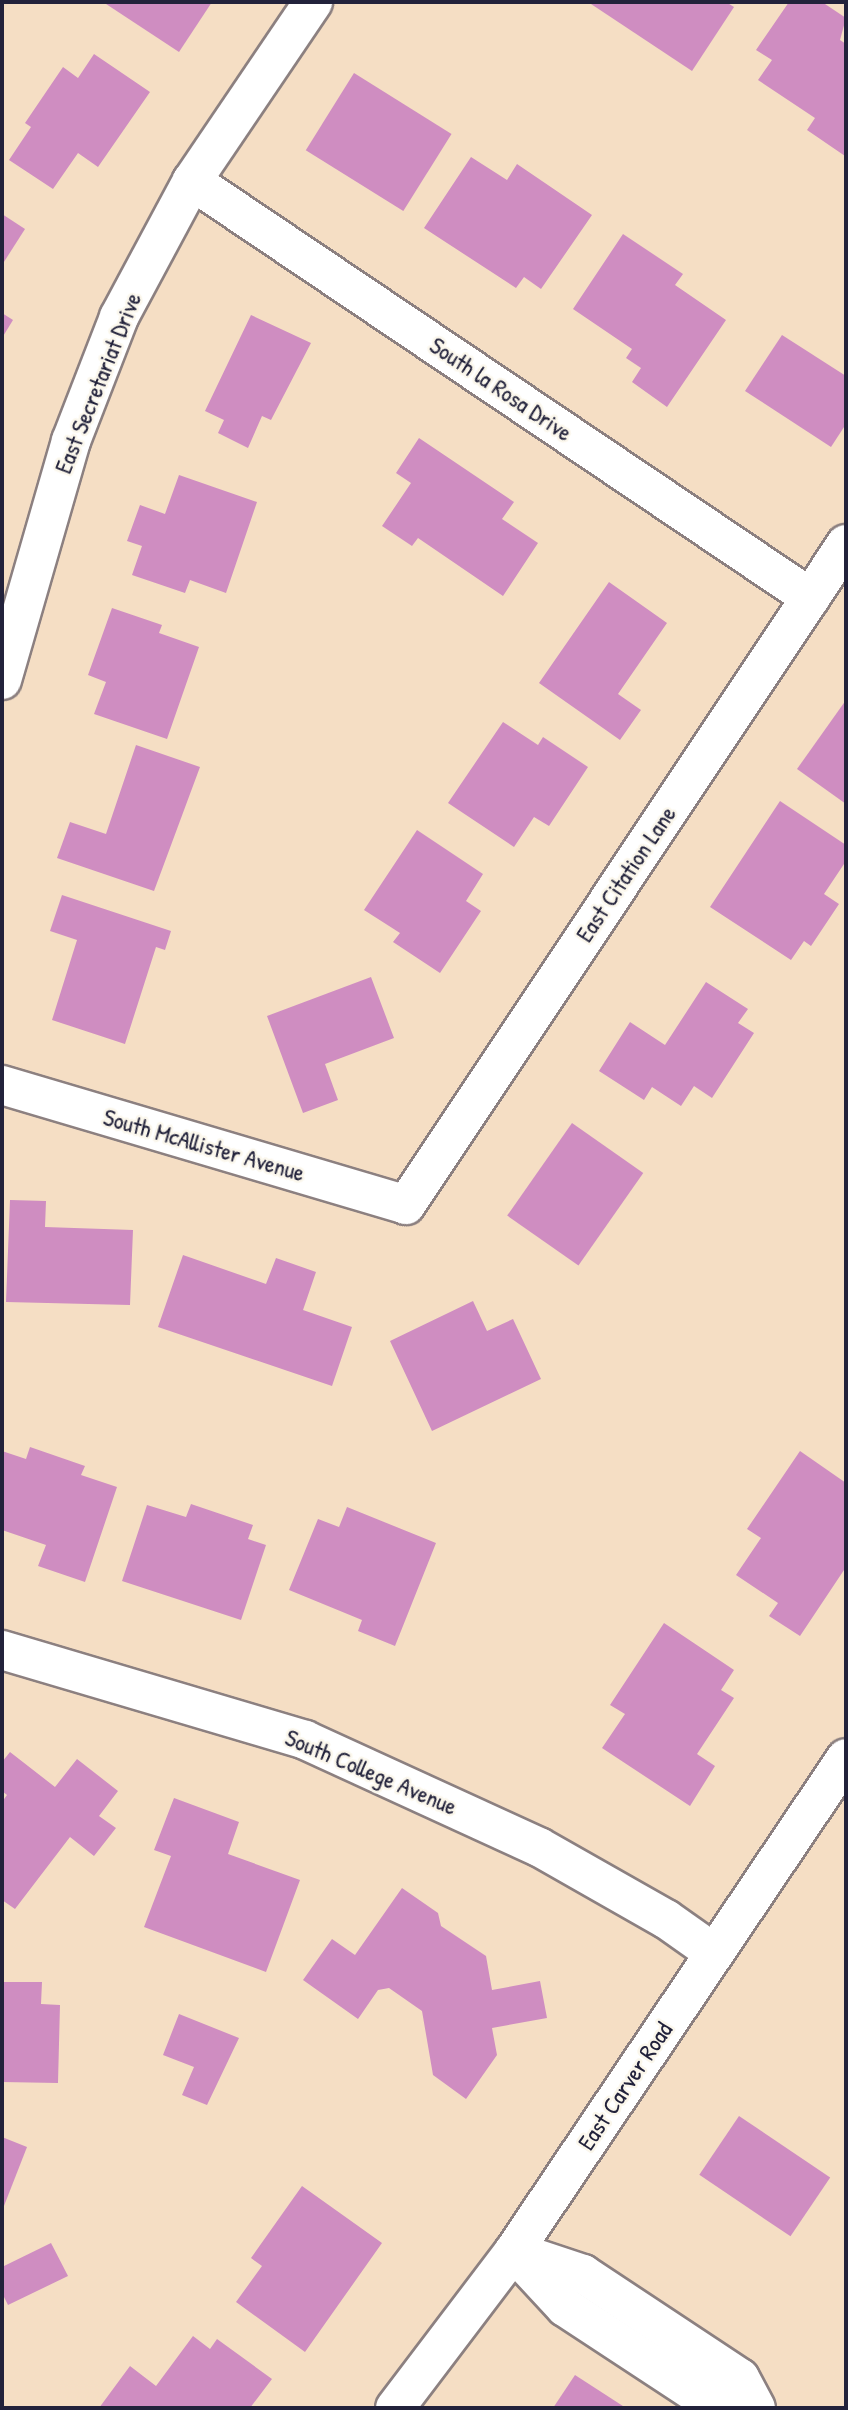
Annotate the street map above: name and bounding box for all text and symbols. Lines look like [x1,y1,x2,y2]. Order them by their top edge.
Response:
street label: East Secretariat Drive [49,288,147,478]
street label: South la Rosa Drive [424,331,578,447]
street label: East Citation Lane [570,801,682,947]
street label: South McAllister Avenue [100,1103,308,1187]
street label: South College Avenue [281,1723,461,1821]
street label: East Carver Road [572,2017,678,2155]

